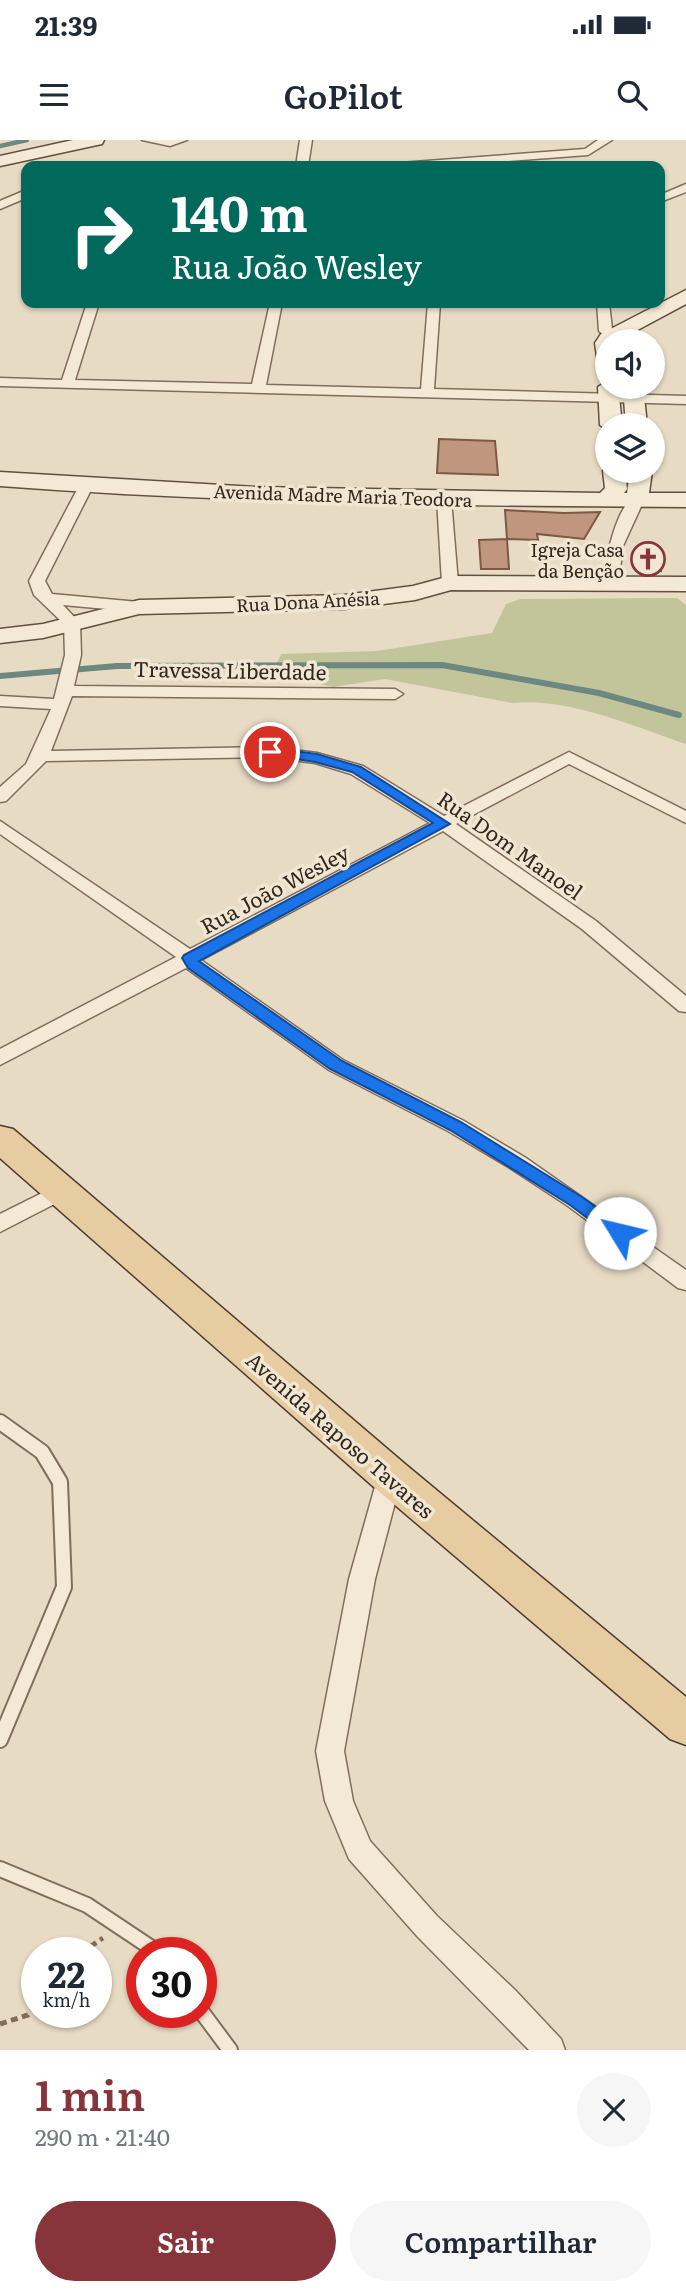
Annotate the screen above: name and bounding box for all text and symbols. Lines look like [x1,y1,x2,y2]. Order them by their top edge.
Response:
text: 21:39 [35,5,98,44]
text: GoPilot [283,71,403,119]
icon: menu [35,76,73,114]
icon: search [613,76,651,114]
text: 140 m [171,174,308,247]
icon: right [56,189,147,280]
text: Rua João Wesley [171,241,422,289]
map controls [595,329,665,483]
button: sound [595,329,665,399]
button: layers [595,413,665,483]
street label: Avenida Madre Maria Teodora [213,477,473,513]
place label: Igreja Casa da Benção [531,536,624,584]
church icon: Igreja Casa da Benção [629,540,667,578]
street label: Rua Dona Anésia [235,584,381,618]
street label: Travessa Liberdade [133,652,327,686]
pin [240,722,300,782]
icon: arrive [251,733,289,771]
street label: Rua Dom Manoel [432,782,590,906]
street label: Rua João Wesley [194,835,355,940]
position arrow [583,1196,657,1270]
street label: Avenida Raposo Tavares [240,1344,442,1524]
speed limit sign: 30 [126,1937,217,2028]
text: 22 [48,1947,85,1999]
text: km/h [43,1986,90,2013]
text: 1 min [35,2062,145,2124]
button: close [577,2073,651,2147]
text: 290 m · 21:40 [35,2119,170,2153]
button: Sair [35,2201,336,2281]
button: Compartilhar [350,2201,651,2281]

